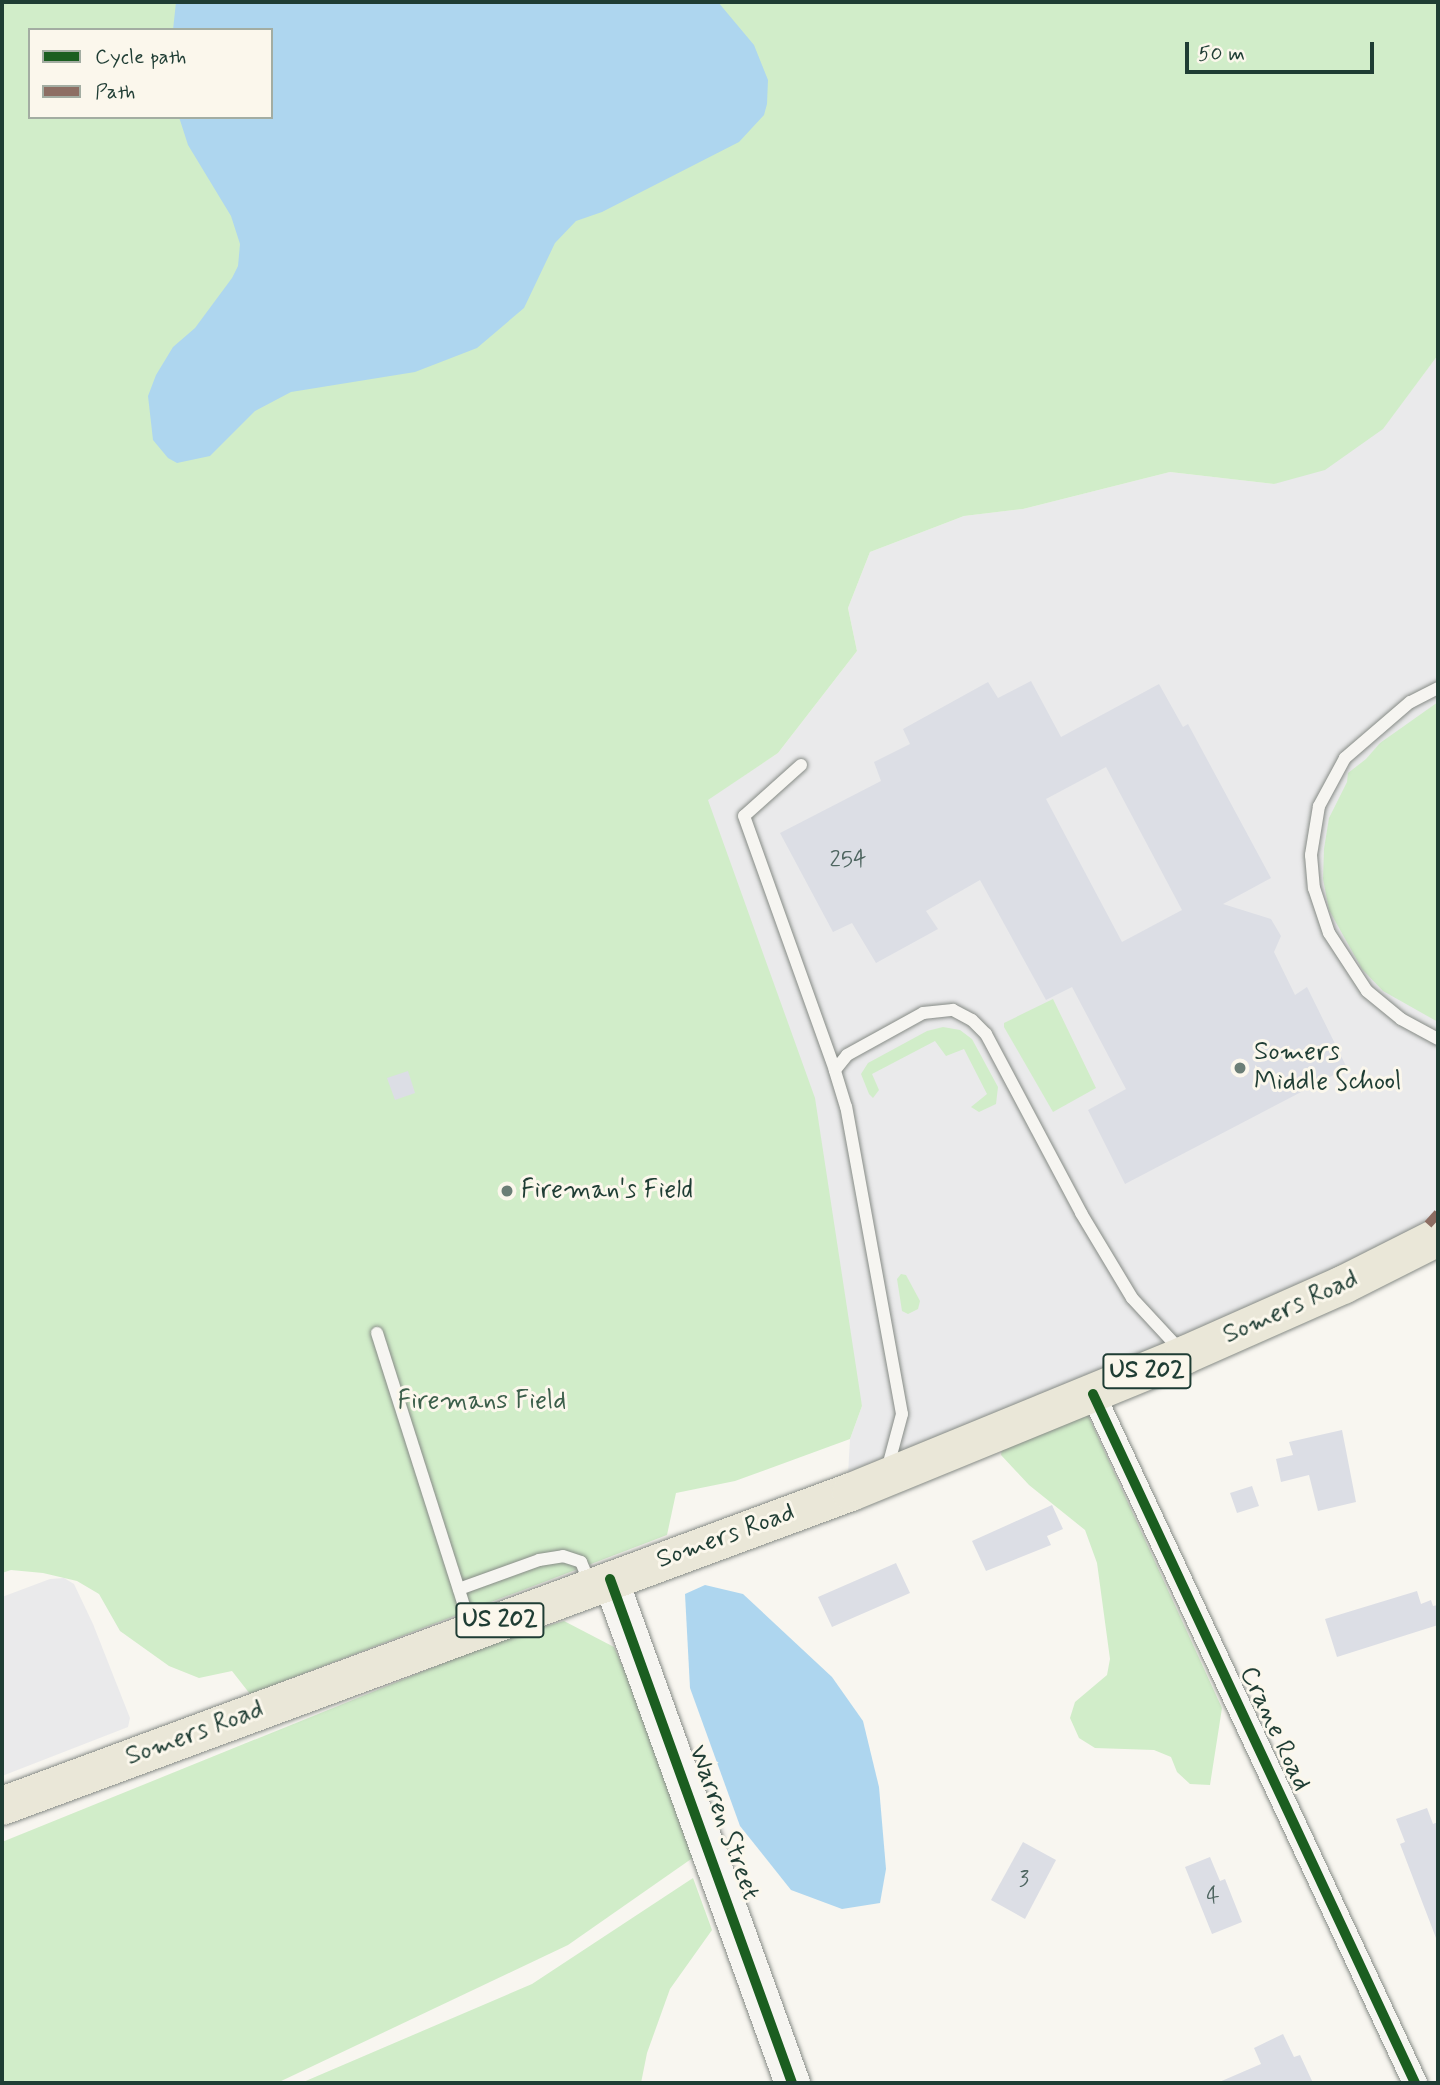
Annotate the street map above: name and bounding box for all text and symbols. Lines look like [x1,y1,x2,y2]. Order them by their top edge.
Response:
legend [28,28,273,119]
scale bar [1188,28,1377,72]
text: 50 m [1198,40,1245,68]
text: Cycle path [95,43,186,71]
text: Path [95,78,135,106]
house number: 254 [829,846,867,874]
place label: Somers Middle School [1254,1037,1403,1098]
marker: Somers Middle School [1232,1060,1248,1076]
place label: Fireman's Field [521,1175,695,1207]
marker: Fireman's Field [499,1183,515,1199]
street label: Somers Road [1219,1264,1363,1352]
road number: US 202 [1102,1350,1192,1392]
park label: Firemans Field [398,1386,566,1418]
street label: Somers Road [653,1498,799,1576]
road number: US 202 [454,1600,546,1640]
street label: Crane Road [1232,1662,1316,1796]
street label: Somers Road [122,1695,268,1773]
street label: Warren Street [680,1740,766,1906]
house number: 3 [1019,1866,1029,1894]
house number: 4 [1206,1882,1220,1910]

